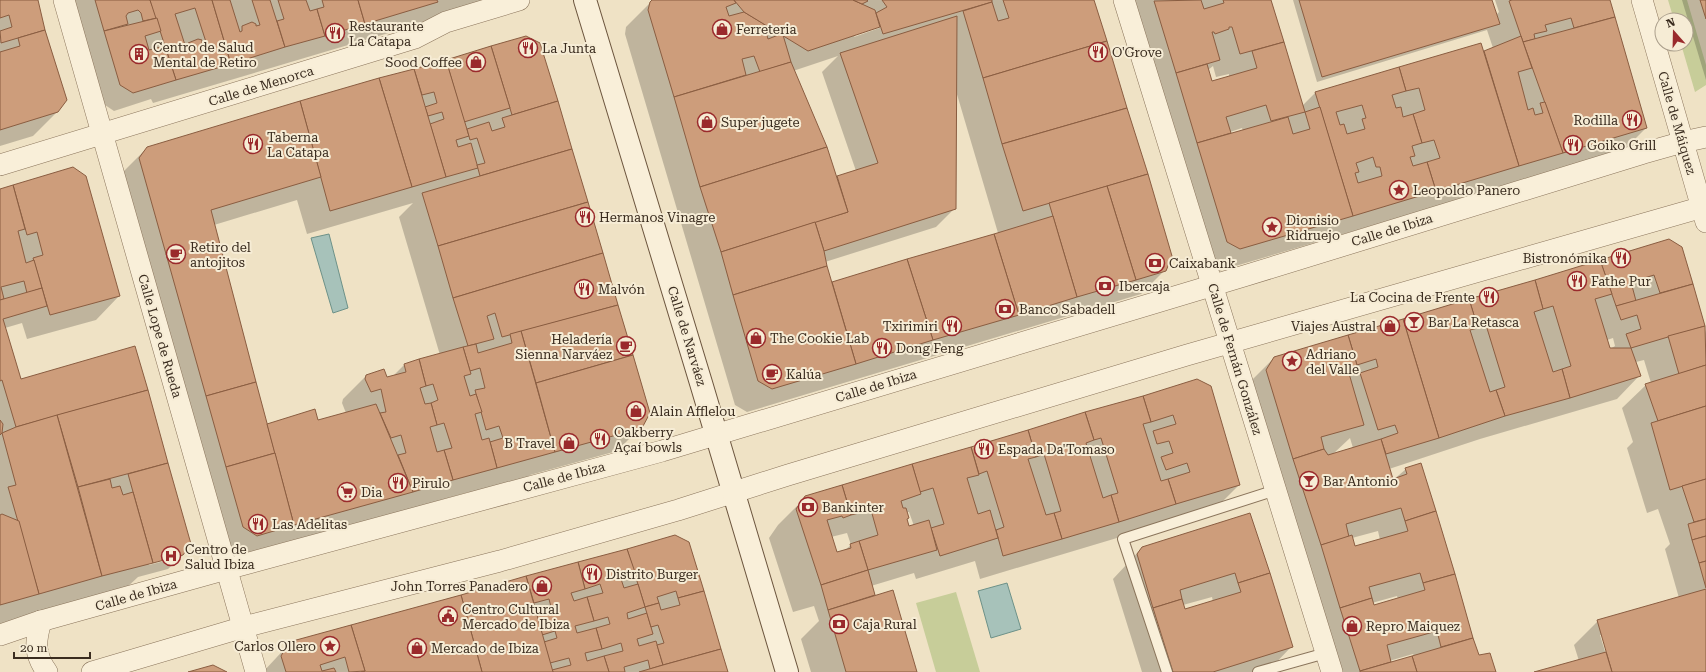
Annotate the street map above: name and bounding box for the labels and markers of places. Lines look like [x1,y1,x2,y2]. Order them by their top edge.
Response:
shop icon: Ferreteria [711,18,733,40]
place label: Restaurante La Catapa [349,19,424,49]
restaurant icon: Restaurante La Catapa [324,22,346,44]
place label: Ferreteria [736,22,796,37]
restaurant icon: La Junta [517,37,539,59]
place label: Centro de Salud Mental de Retiro [153,40,257,70]
place label: La Junta [542,41,596,56]
restaurant icon: O'Grove [1087,41,1109,63]
building icon: Centro de Salud Mental de Retiro [128,43,150,65]
place label: O'Grove [1112,45,1162,60]
shop icon: Sood Coffee [465,51,487,73]
place label: Sood Coffee [385,55,462,70]
restaurant icon: Rodilla [1621,109,1643,131]
shop icon: Super jugete [696,111,718,133]
place label: Rodilla [1574,113,1618,128]
place label: Super jugete [721,115,800,130]
place label: Taberna La Catapa [267,130,329,160]
restaurant icon: Taberna La Catapa [242,133,264,155]
restaurant icon: Goiko Grill [1562,134,1584,156]
place label: Goiko Grill [1587,138,1656,153]
place icon: Leopoldo Panero [1388,179,1410,201]
place label: Leopoldo Panero [1413,183,1520,198]
restaurant icon: Hermanos Vinagre [574,206,596,228]
place label: Hermanos Vinagre [599,210,715,225]
place label: Dionisio Ridruejo [1286,213,1340,243]
place icon: Dionisio Ridruejo [1261,216,1283,238]
place label: Retiro del antojitos [190,240,251,270]
cafe icon: Retiro del antojitos [165,243,187,265]
restaurant icon: Bistronómika [1610,247,1632,269]
place label: Bistronómika [1523,251,1607,266]
bank icon: Caixabank [1144,252,1166,274]
place label: Caixabank [1169,256,1236,271]
restaurant icon: Fathe Pur [1566,270,1588,292]
place label: Fathe Pur [1591,274,1651,289]
bank icon: Ibercaja [1094,275,1116,297]
restaurant icon: Malvón [573,278,595,300]
place label: Ibercaja [1119,279,1170,294]
place label: Malvón [598,282,646,297]
restaurant icon: La Cocina de Frente [1478,286,1500,308]
place label: La Cocina de Frente [1350,290,1475,305]
bank icon: Banco Sabadell [994,298,1016,320]
place label: Banco Sabadell [1019,302,1115,317]
bar icon: Bar La Retasca [1403,311,1425,333]
restaurant icon: Txirimiri [941,315,963,337]
shop icon: Viajes Austral [1379,315,1401,337]
place label: Bar La Retasca [1428,315,1519,330]
place label: Txirimiri [883,319,938,334]
place label: Viajes Austral [1291,319,1376,334]
shop icon: The Cookie Lab [745,327,767,349]
place label: The Cookie Lab [770,331,869,346]
place label: Heladería Sienna Narváez [515,332,612,362]
cafe icon: Heladería Sienna Narváez [615,335,637,357]
restaurant icon: Dong Feng [871,337,893,359]
place label: Dong Feng [896,341,964,356]
place label: Adriano del Valle [1306,347,1359,377]
place icon: Adriano del Valle [1281,350,1303,372]
cafe icon: Kalúa [761,363,783,385]
place label: Kalúa [786,367,822,382]
shop icon: Alain Afflelou [625,400,647,422]
place label: Alain Afflelou [650,404,735,419]
place label: Oakberry Açaí bowls [614,425,682,455]
restaurant icon: Oakberry Açaí bowls [589,428,611,450]
shop icon: B Travel [558,432,580,454]
place label: B Travel [504,436,555,451]
restaurant icon: Espada Da'Tomaso [973,438,995,460]
place label: Espada Da'Tomaso [998,442,1115,457]
bar icon: Bar Antonio [1298,470,1320,492]
restaurant icon: Pirulo [387,472,409,494]
place label: Bar Antonio [1323,474,1398,489]
place label: Pirulo [412,476,450,491]
supermarket icon: Dia [336,481,358,503]
place label: Dia [361,485,382,500]
bank icon: Bankinter [797,496,819,518]
place label: Bankinter [822,500,884,515]
restaurant icon: Las Adelitas [247,513,269,535]
place label: Las Adelitas [272,517,347,532]
place label: Centro de Salud Ibiza [185,542,255,572]
hospital icon: Centro de Salud Ibiza [160,545,182,567]
restaurant icon: Distrito Burger [581,563,603,585]
place label: Distrito Burger [606,567,699,582]
shop icon: John Torres Panadero [531,575,553,597]
place label: John Torres Panadero [391,579,528,594]
place label: Centro Cultural Mercado de Ibiza [462,602,570,632]
public building icon: Centro Cultural Mercado de Ibiza [437,605,459,627]
bank icon: Caja Rural [828,613,850,635]
shop icon: Repro Maiquez [1341,615,1363,637]
place label: Caja Rural [853,617,917,632]
place label: Repro Maiquez [1366,619,1460,634]
place icon: Carlos Ollero [319,635,341,657]
shop icon: Mercado de Ibiza [406,637,428,659]
place label: Carlos Ollero [234,639,316,654]
place label: Mercado de Ibiza [431,641,539,656]

